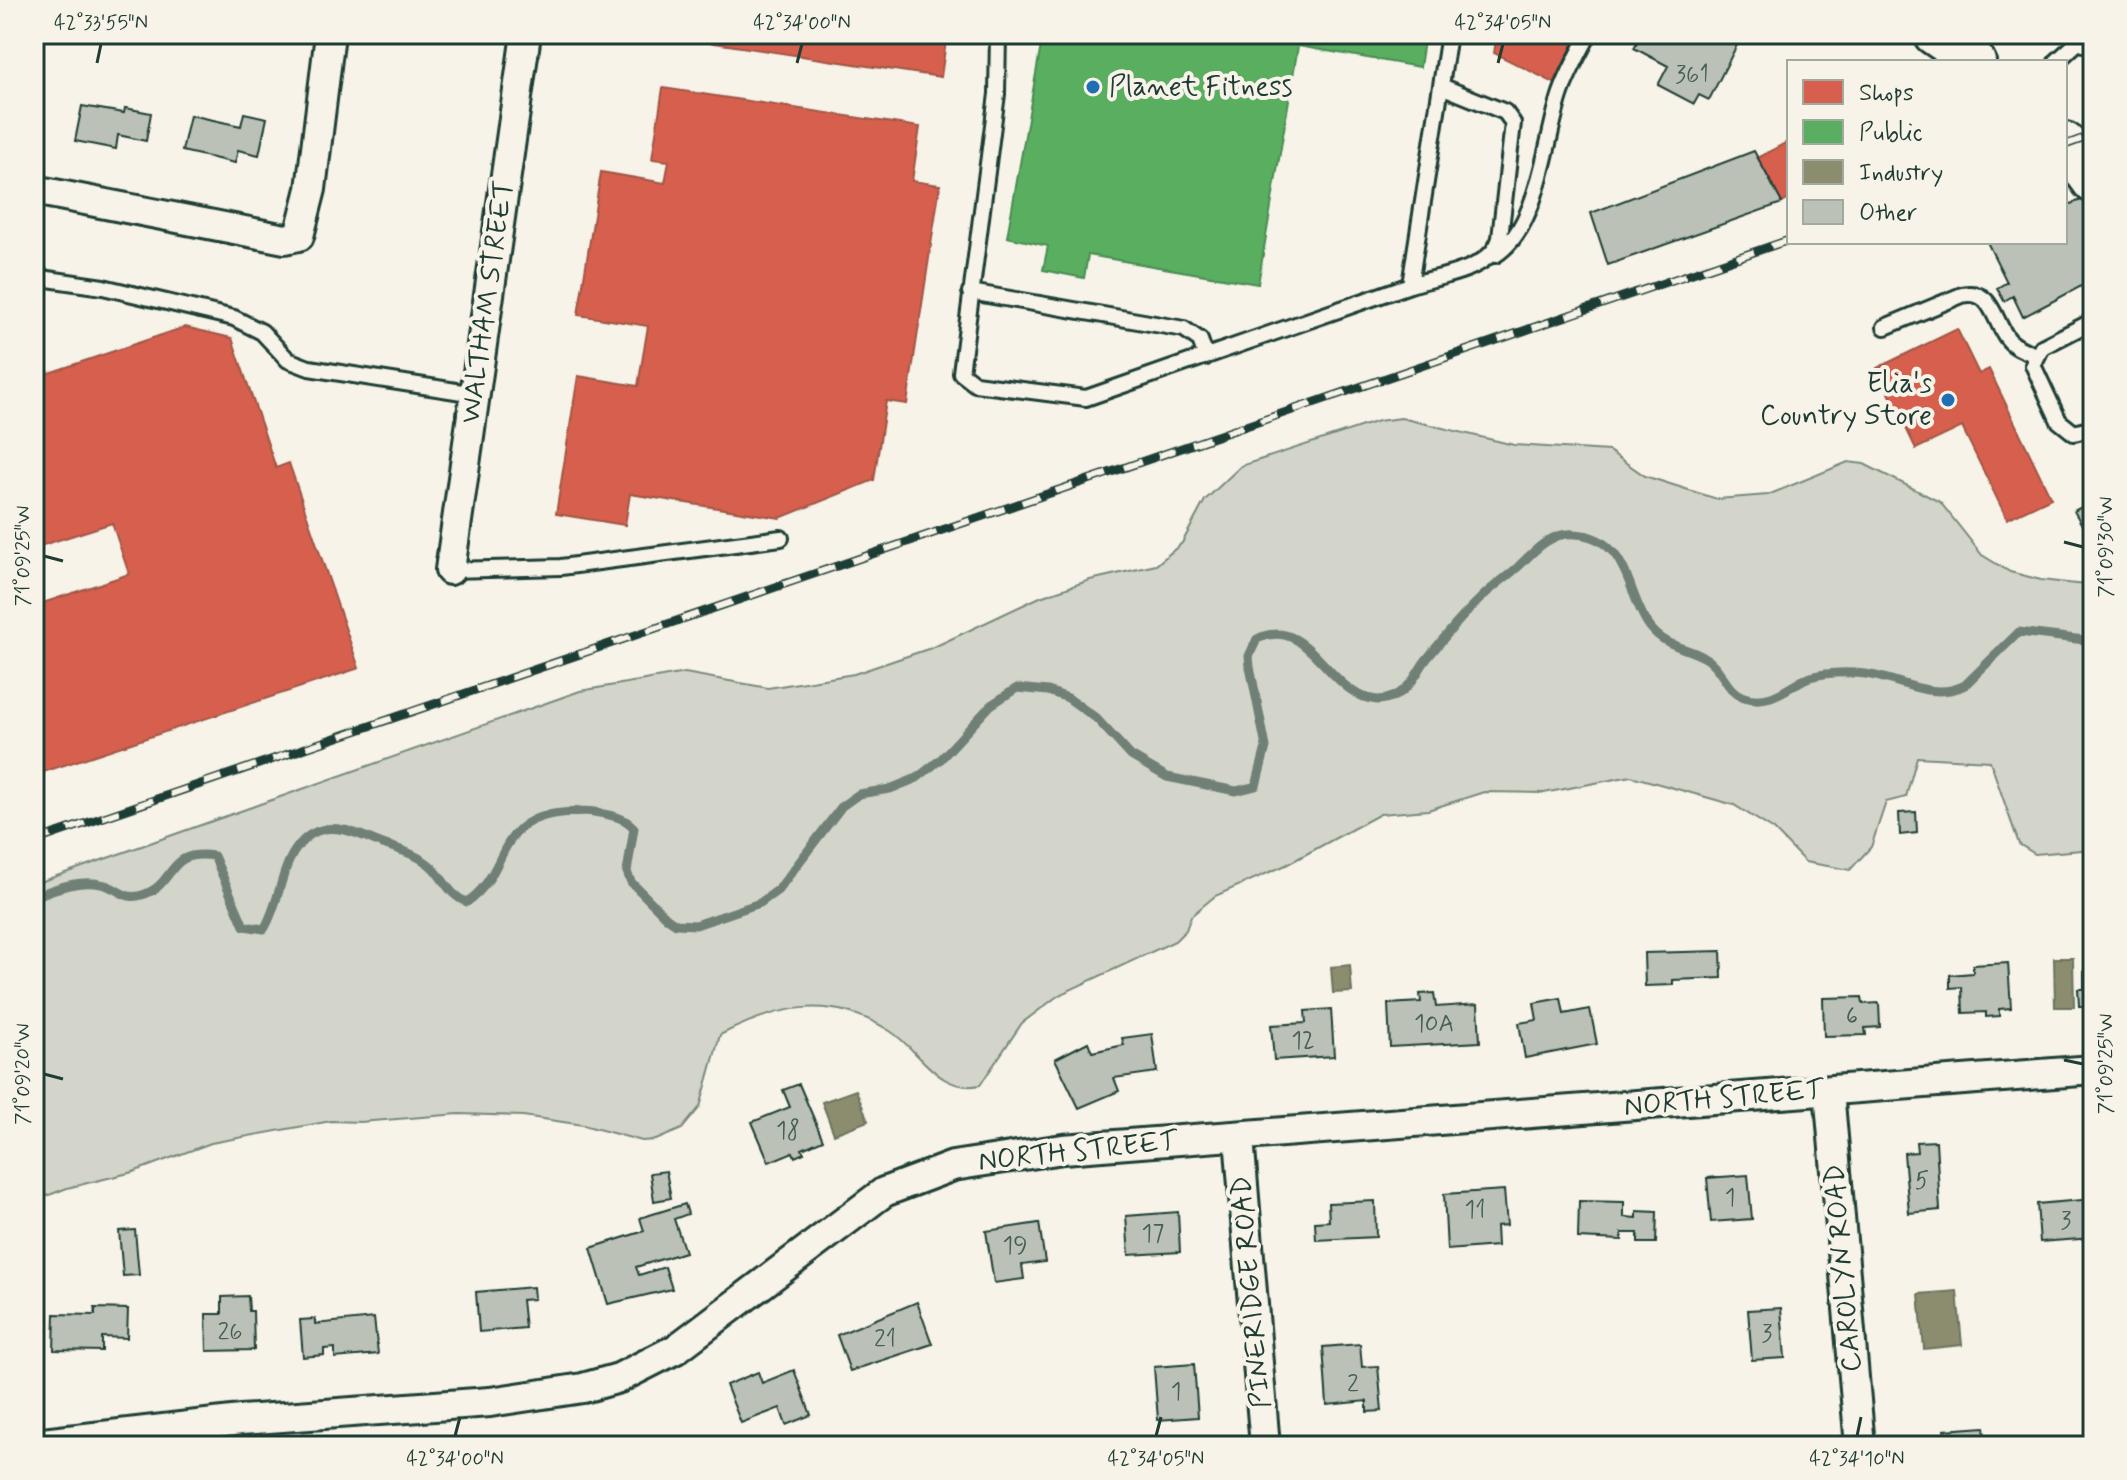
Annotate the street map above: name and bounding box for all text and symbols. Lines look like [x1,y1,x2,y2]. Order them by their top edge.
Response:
text: 42°33'55"N [54,10,148,37]
text: 42°34'00"N [753,10,851,37]
text: 42°34'05"N [1455,10,1551,37]
house number: 361 [1675,60,1709,91]
legend [1787,60,2067,244]
place label: Planet Fitness [1109,69,1293,106]
marker: Planet Fitness [1084,78,1102,96]
text: Shops [1859,78,1914,109]
text: Public [1859,118,1923,149]
text: Industry [1859,158,1943,189]
street label: WALTHAM STREET [453,178,523,426]
text: Other [1859,198,1917,229]
place label: Elia's Country Store [1760,366,1932,435]
marker: Elia's Country Store [1939,391,1957,409]
text: 71°09'30"W [2093,497,2120,597]
text: 71°09'25"W [10,506,37,606]
house number: 6 [1846,1001,1858,1032]
house number: 10A [1414,1009,1454,1040]
text: 71°09'25"W [2093,1014,2120,1114]
text: 71°09'20"W [10,1023,37,1125]
house number: 12 [1291,1026,1315,1057]
street label: NORTH STREET [1623,1072,1826,1126]
house number: 18 [776,1116,800,1147]
street label: NORTH STREET [976,1123,1181,1181]
street label: CAROLYN ROAD [1816,1163,1872,1373]
house number: 5 [1915,1166,1929,1197]
street label: PINERIDGE ROAD [1223,1174,1281,1410]
house number: 1 [1725,1183,1735,1214]
house number: 11 [1464,1195,1486,1226]
house number: 3 [2061,1206,2072,1237]
house number: 17 [1142,1219,1164,1250]
house number: 19 [1002,1231,1028,1262]
house number: 26 [217,1317,243,1348]
house number: 3 [1762,1319,1773,1350]
house number: 21 [874,1324,896,1355]
house number: 2 [1347,1369,1359,1400]
house number: 1 [1171,1377,1181,1408]
text: 42°34'00"N [406,1446,504,1473]
text: 42°34'05"N [1108,1446,1204,1473]
text: 42°34'10"N [1809,1446,1905,1473]

